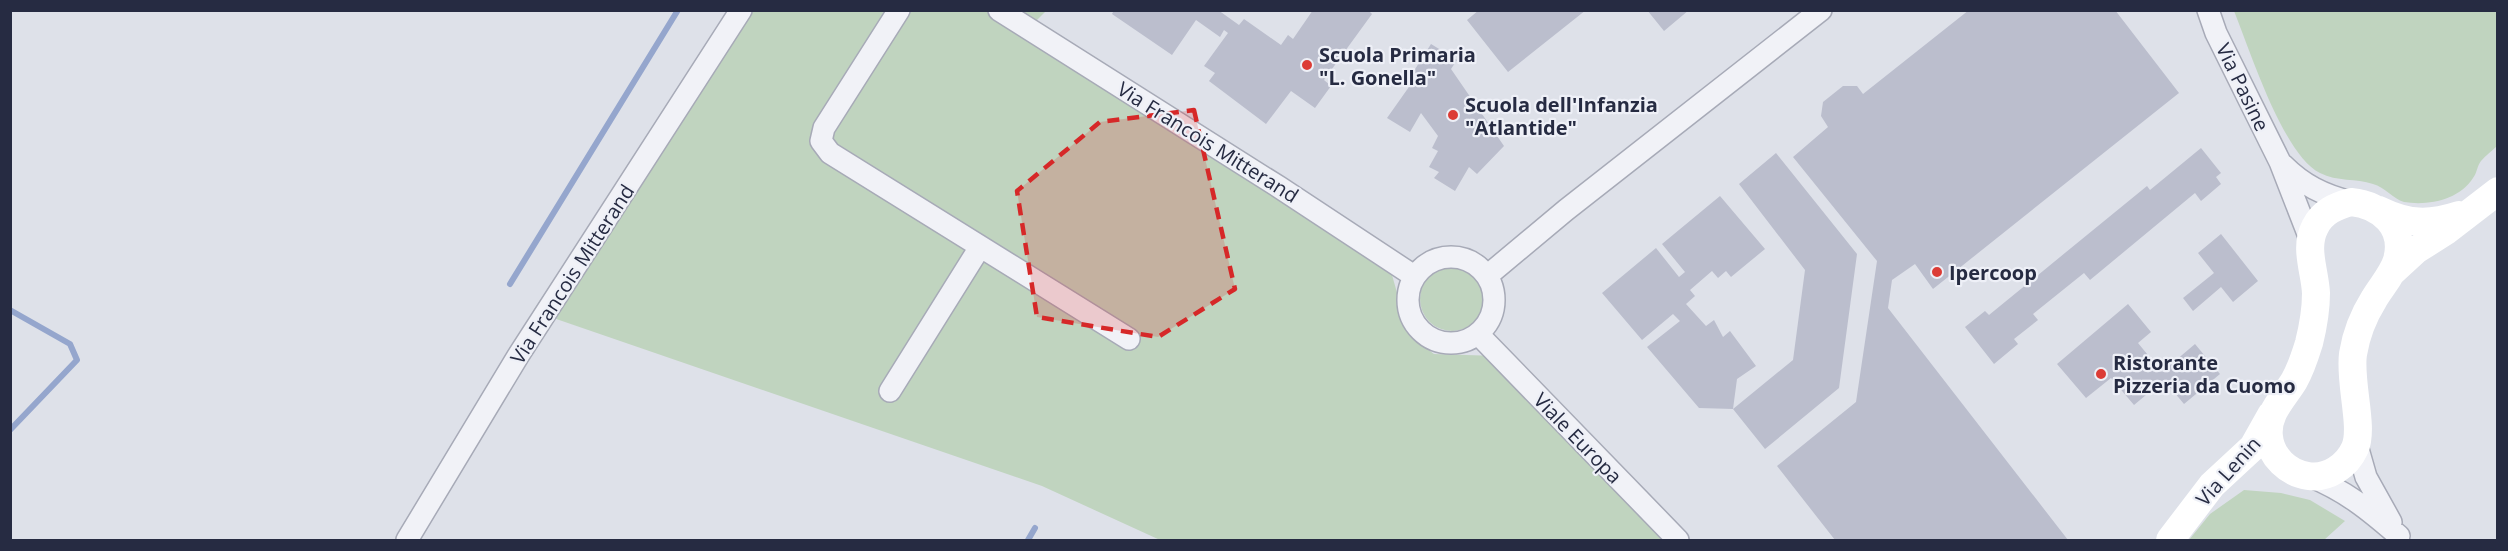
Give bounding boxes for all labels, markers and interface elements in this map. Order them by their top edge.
street label: Via Pasine [2210,39,2276,135]
place label: Scuola Primaria "L. Gonella" [1319,41,1476,91]
marker: Scuola Primaria "L. Gonella" [1300,58,1314,72]
street label: Via Francois Mitterand [1112,75,1304,209]
place label: Scuola dell'Infanzia "Atlantide" [1465,91,1658,141]
marker: Scuola dell'Infanzia "Atlantide" [1446,108,1460,122]
street label: Via Francois Mitterand [504,179,640,369]
place label: Ipercoop [1949,259,2037,286]
marker: Ipercoop [1930,265,1944,279]
place label: Ristorante Pizzeria da Cuomo [2113,349,2296,399]
marker: Ristorante Pizzeria da Cuomo [2094,367,2108,381]
street label: Viale Europa [1528,387,1628,489]
street label: Via Lenin [2190,431,2266,511]

